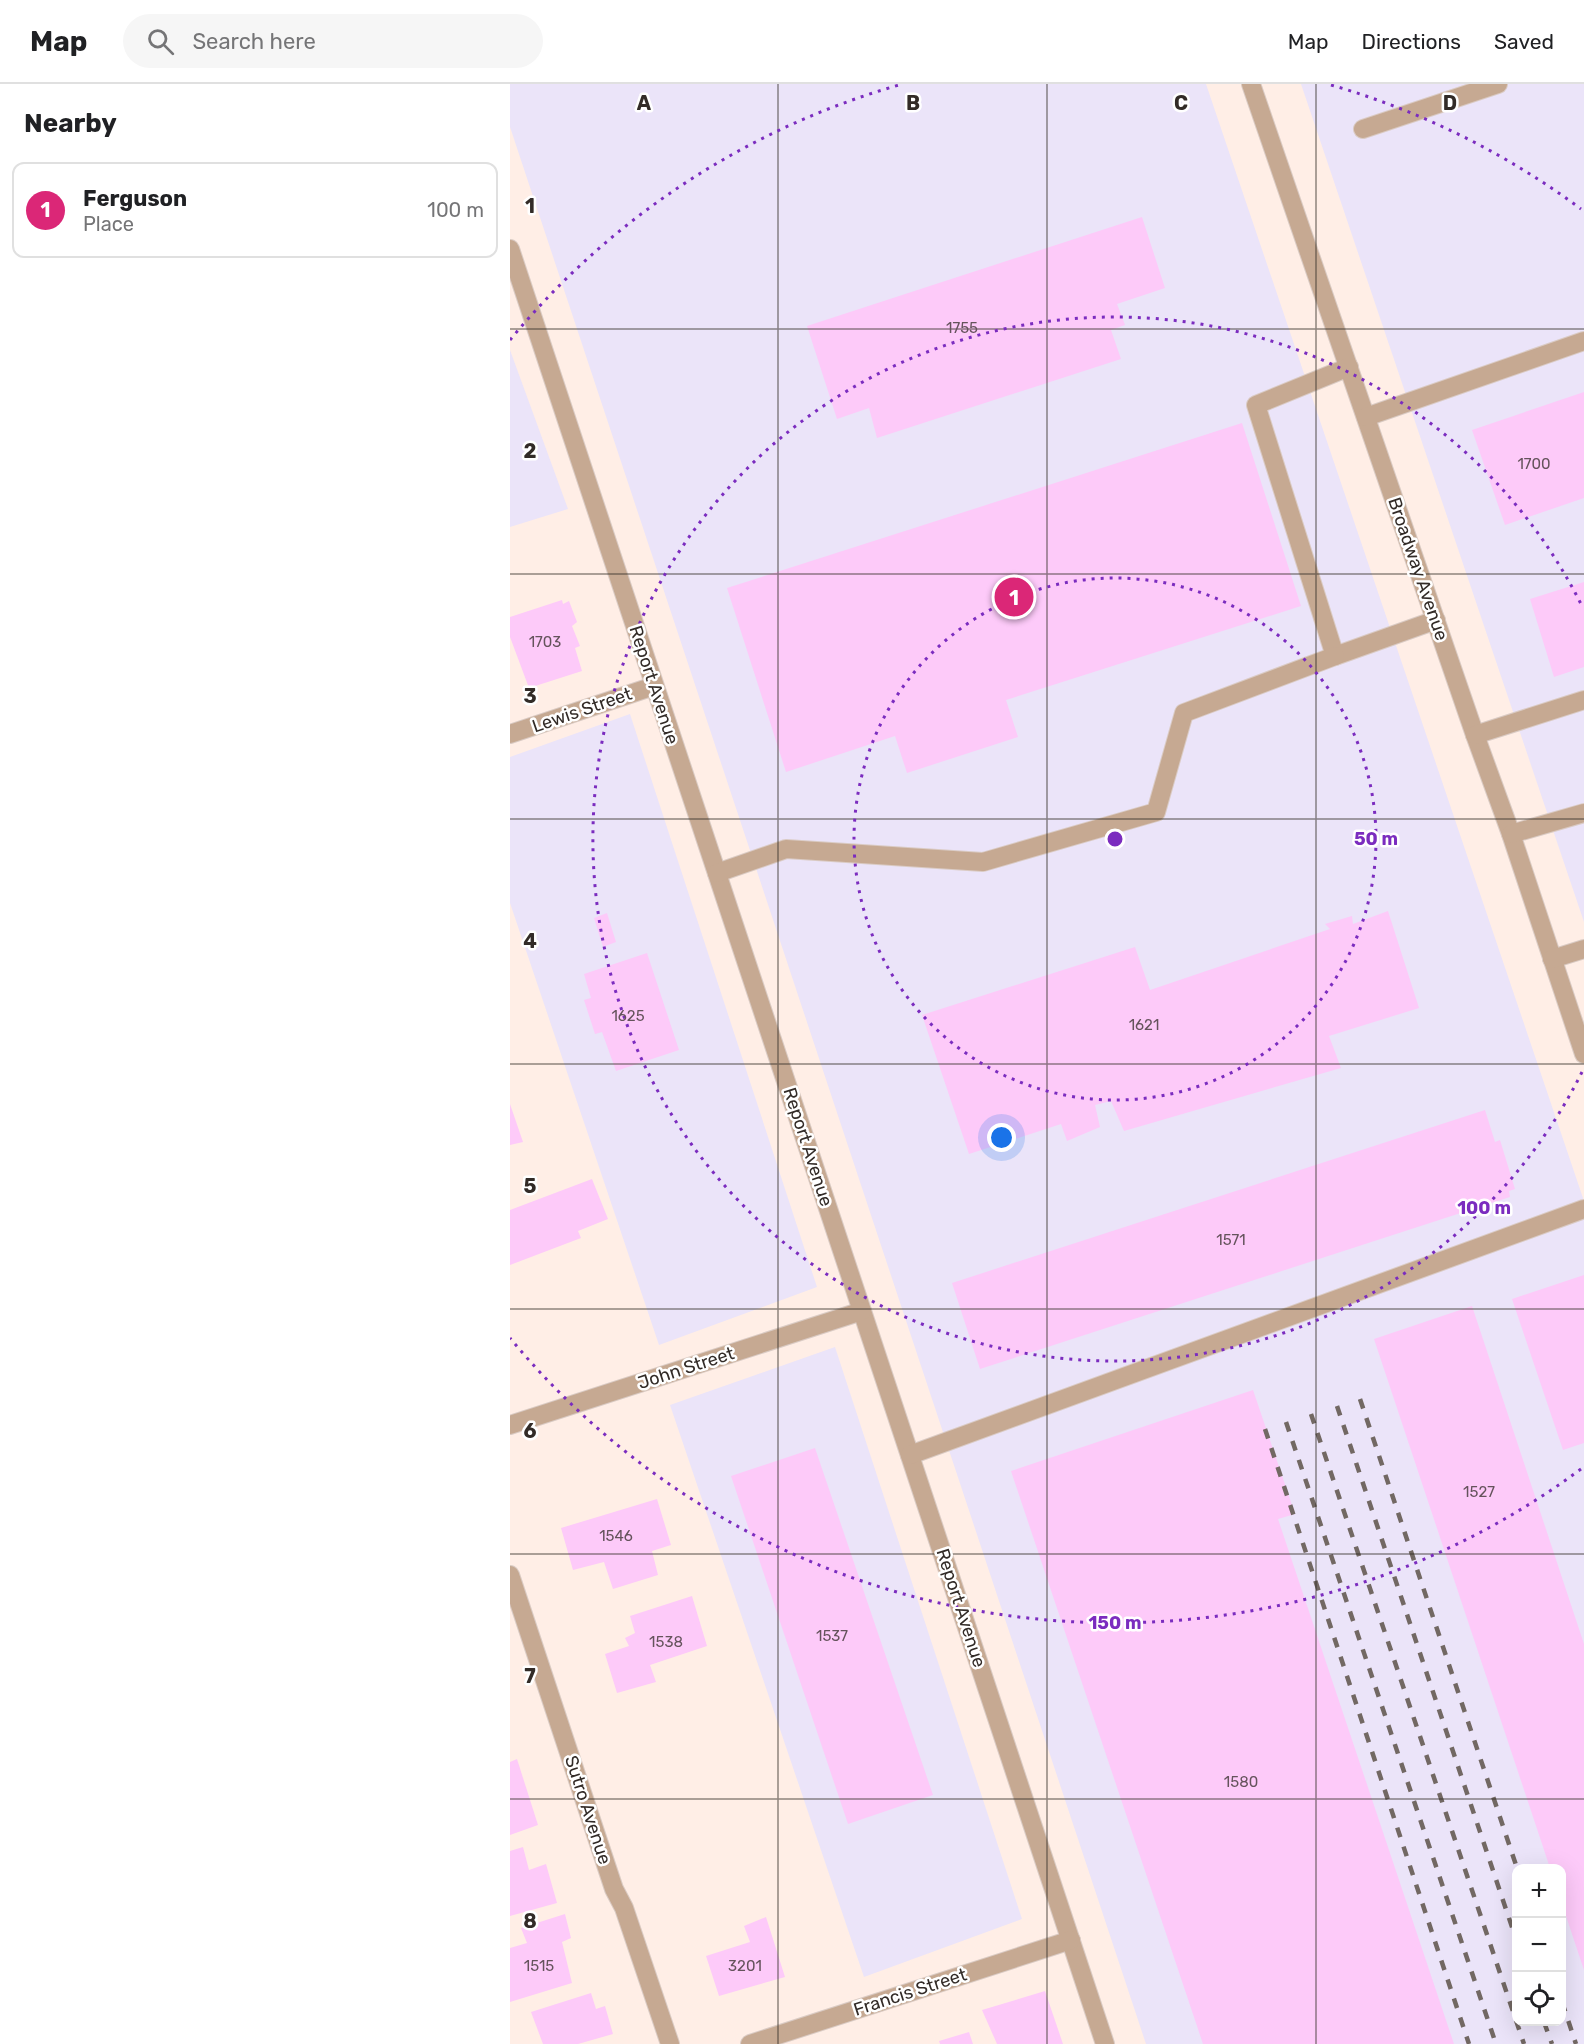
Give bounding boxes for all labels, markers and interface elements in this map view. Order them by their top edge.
search box [123,14,543,68]
text: Map [30,25,87,58]
icon: search [144,25,177,58]
text: Search here [192,28,316,55]
text: Map [1288,29,1329,54]
text: Directions [1362,29,1461,54]
text: Saved [1494,29,1554,54]
text: A [637,91,652,115]
text: B [906,91,920,115]
text: C [1174,91,1188,115]
text: D [1443,91,1457,115]
text: Nearby [24,108,117,139]
text: Ferguson [83,185,187,212]
text: 1 [525,194,535,218]
text: 1 [41,198,50,222]
text: 100 m [427,198,484,222]
text: Place [83,212,134,236]
house number: 1755 [946,319,978,337]
text: 2 [524,439,537,463]
house number: 1700 [1517,455,1551,473]
street label: Broadway Avenue [1383,495,1453,643]
pin: 1 [994,574,1034,620]
street label: Report Avenue [624,623,684,747]
house number: 1703 [529,633,561,651]
street label: Lewis Street [529,683,635,737]
text: 3 [523,684,537,708]
text: 50 m [1354,828,1398,850]
centre of rings [1105,829,1125,849]
text: 4 [523,929,537,953]
house number: 1625 [611,1007,645,1025]
house number: 1621 [1129,1016,1159,1034]
street label: Report Avenue [778,1085,838,1209]
your location [987,1123,1016,1152]
text: 5 [524,1174,537,1198]
text: 100 m [1457,1197,1511,1219]
house number: 1571 [1216,1231,1246,1249]
street label: John Street [635,1342,737,1394]
text: 6 [523,1419,537,1443]
house number: 1527 [1463,1483,1495,1501]
house number: 1546 [599,1527,633,1545]
street label: Report Avenue [931,1546,991,1670]
text: 150 m [1088,1612,1142,1634]
house number: 1537 [816,1627,848,1645]
house number: 1538 [649,1633,683,1651]
text: 7 [524,1664,536,1688]
street label: Sutro Avenue [560,1753,616,1867]
house number: 1580 [1224,1773,1258,1791]
map controls [1512,1864,1566,2026]
button: + [1512,1864,1566,1918]
text: 8 [523,1909,537,1933]
button: − [1512,1918,1566,1972]
house number: 1515 [524,1957,554,1975]
house number: 3201 [728,1957,762,1975]
street label: Francis Street [851,1963,969,2021]
button: locate [1512,1972,1566,2026]

